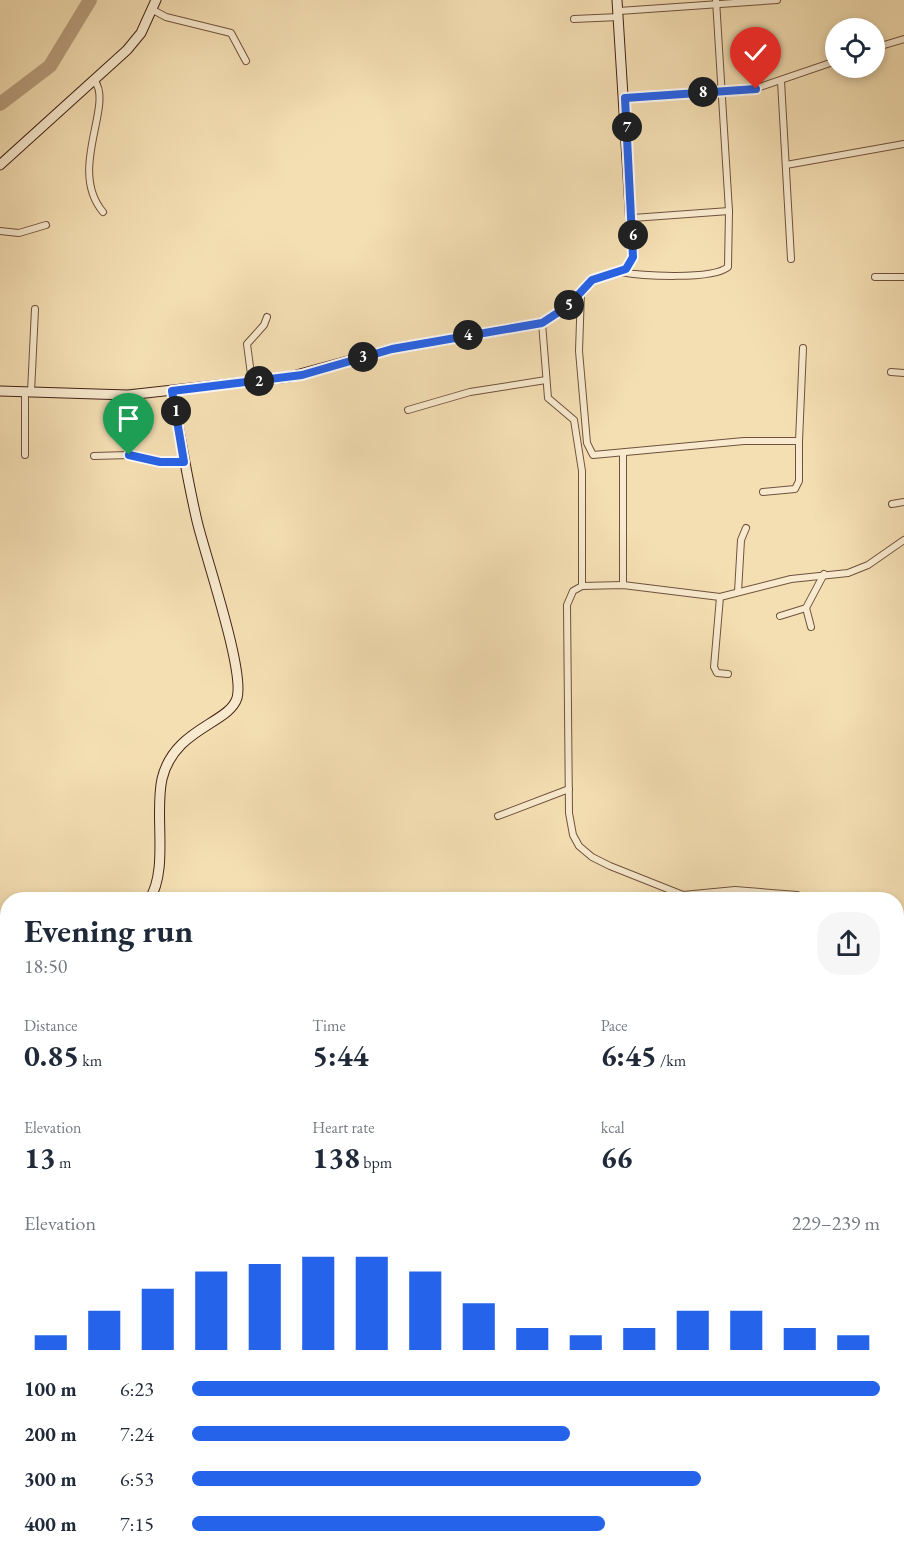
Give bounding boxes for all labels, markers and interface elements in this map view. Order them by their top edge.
map controls [825,18,885,78]
button: locate [825,18,885,78]
pin [730,27,781,89]
icon: check [739,36,772,69]
pin: 8 [688,77,718,107]
text: 8 [699,81,707,102]
pin: 7 [612,112,642,142]
text: 7 [623,116,631,137]
pin: 6 [618,220,648,250]
text: 6 [629,224,637,245]
pin: 5 [554,290,584,320]
text: 5 [565,294,573,315]
pin: 4 [453,320,483,350]
text: 4 [464,324,472,345]
pin: 3 [348,342,378,372]
text: 3 [359,346,367,367]
pin: 2 [244,366,274,396]
text: 2 [255,370,263,391]
pin [103,393,154,455]
pin: 1 [161,396,191,426]
text: 1 [172,400,180,421]
icon: arrive [112,402,145,435]
text: Evening run [24,909,193,952]
button: share [817,912,880,975]
text: 18:50 [24,953,67,979]
text: Distance [24,1015,77,1036]
text: Time [312,1015,346,1036]
text: Pace [601,1015,628,1036]
text: 0.85 [24,1036,79,1075]
text: 5:44 [312,1036,368,1075]
text: 6:45 [601,1036,657,1075]
text: km [79,1050,102,1071]
text: /km [657,1050,686,1071]
text: Elevation [24,1117,82,1138]
text: Heart rate [312,1117,374,1138]
text: kcal [601,1117,625,1138]
text: 13 [24,1138,56,1177]
text: 138 [312,1138,360,1177]
text: 66 [601,1138,632,1177]
text: m [56,1152,71,1173]
text: bpm [360,1152,392,1173]
text: Elevation [24,1210,96,1236]
text: 229–239 m [792,1210,880,1236]
text: 100 m [24,1376,77,1402]
text: 6:23 [120,1376,154,1402]
text: 200 m [24,1421,77,1447]
text: 7:24 [120,1421,154,1447]
text: 300 m [24,1466,77,1492]
text: 6:53 [120,1466,154,1492]
text: 400 m [24,1511,77,1537]
text: 7:15 [120,1511,154,1537]

